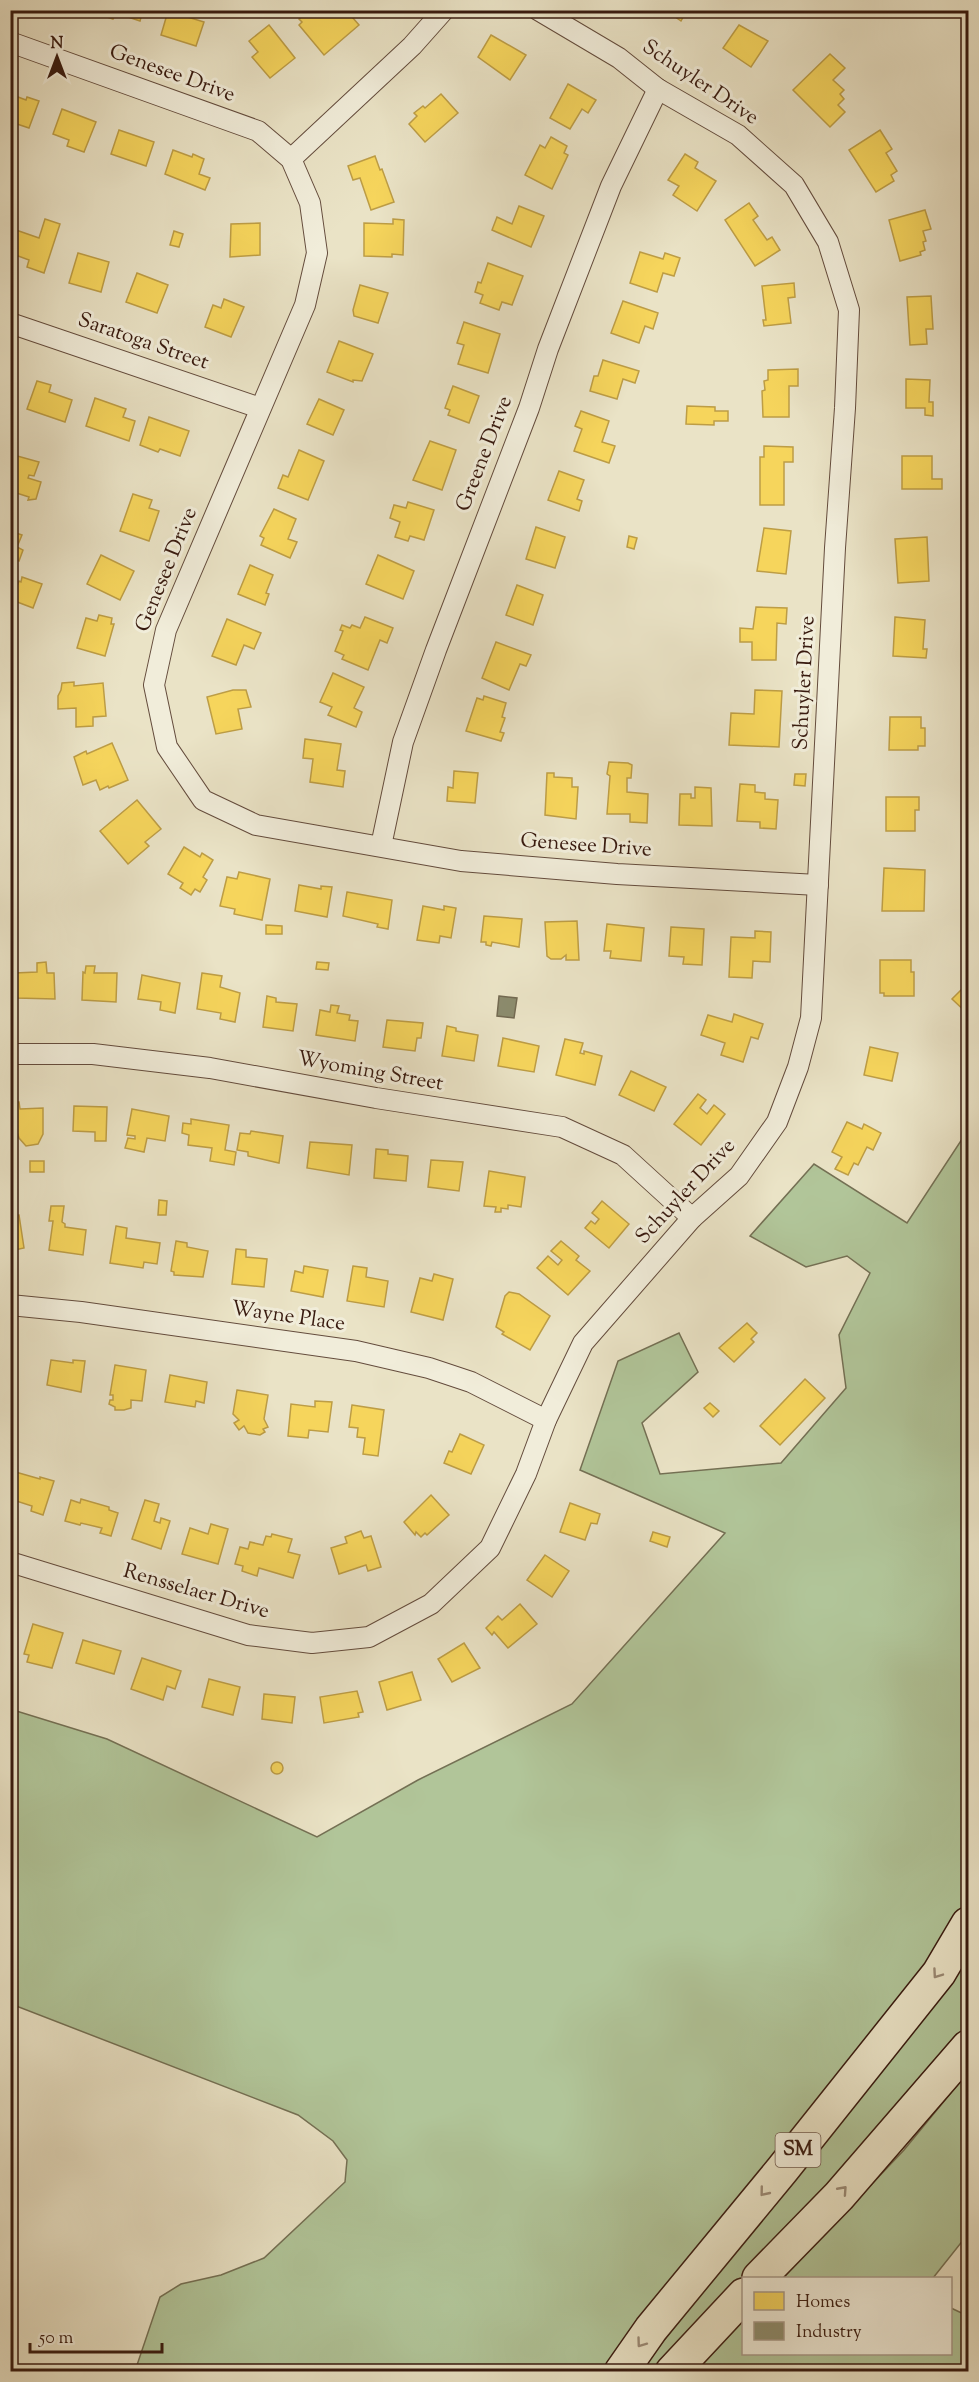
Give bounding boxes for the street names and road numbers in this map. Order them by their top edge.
street label: Schuyler Drive [636,33,764,133]
street label: Genesee Drive [105,37,239,111]
street label: Saratoga Street [74,306,212,378]
street label: Greene Drive [449,392,521,516]
street label: Genesee Drive [128,503,206,637]
street label: Schuyler Drive [786,615,824,751]
street label: Genesee Drive [519,826,653,866]
street label: Wyoming Street [294,1044,446,1100]
street label: Schuyler Drive [629,1132,743,1252]
street label: Wayne Place [229,1294,347,1340]
street label: Rensselaer Drive [119,1557,273,1627]
road number: SM [776,2133,820,2167]

